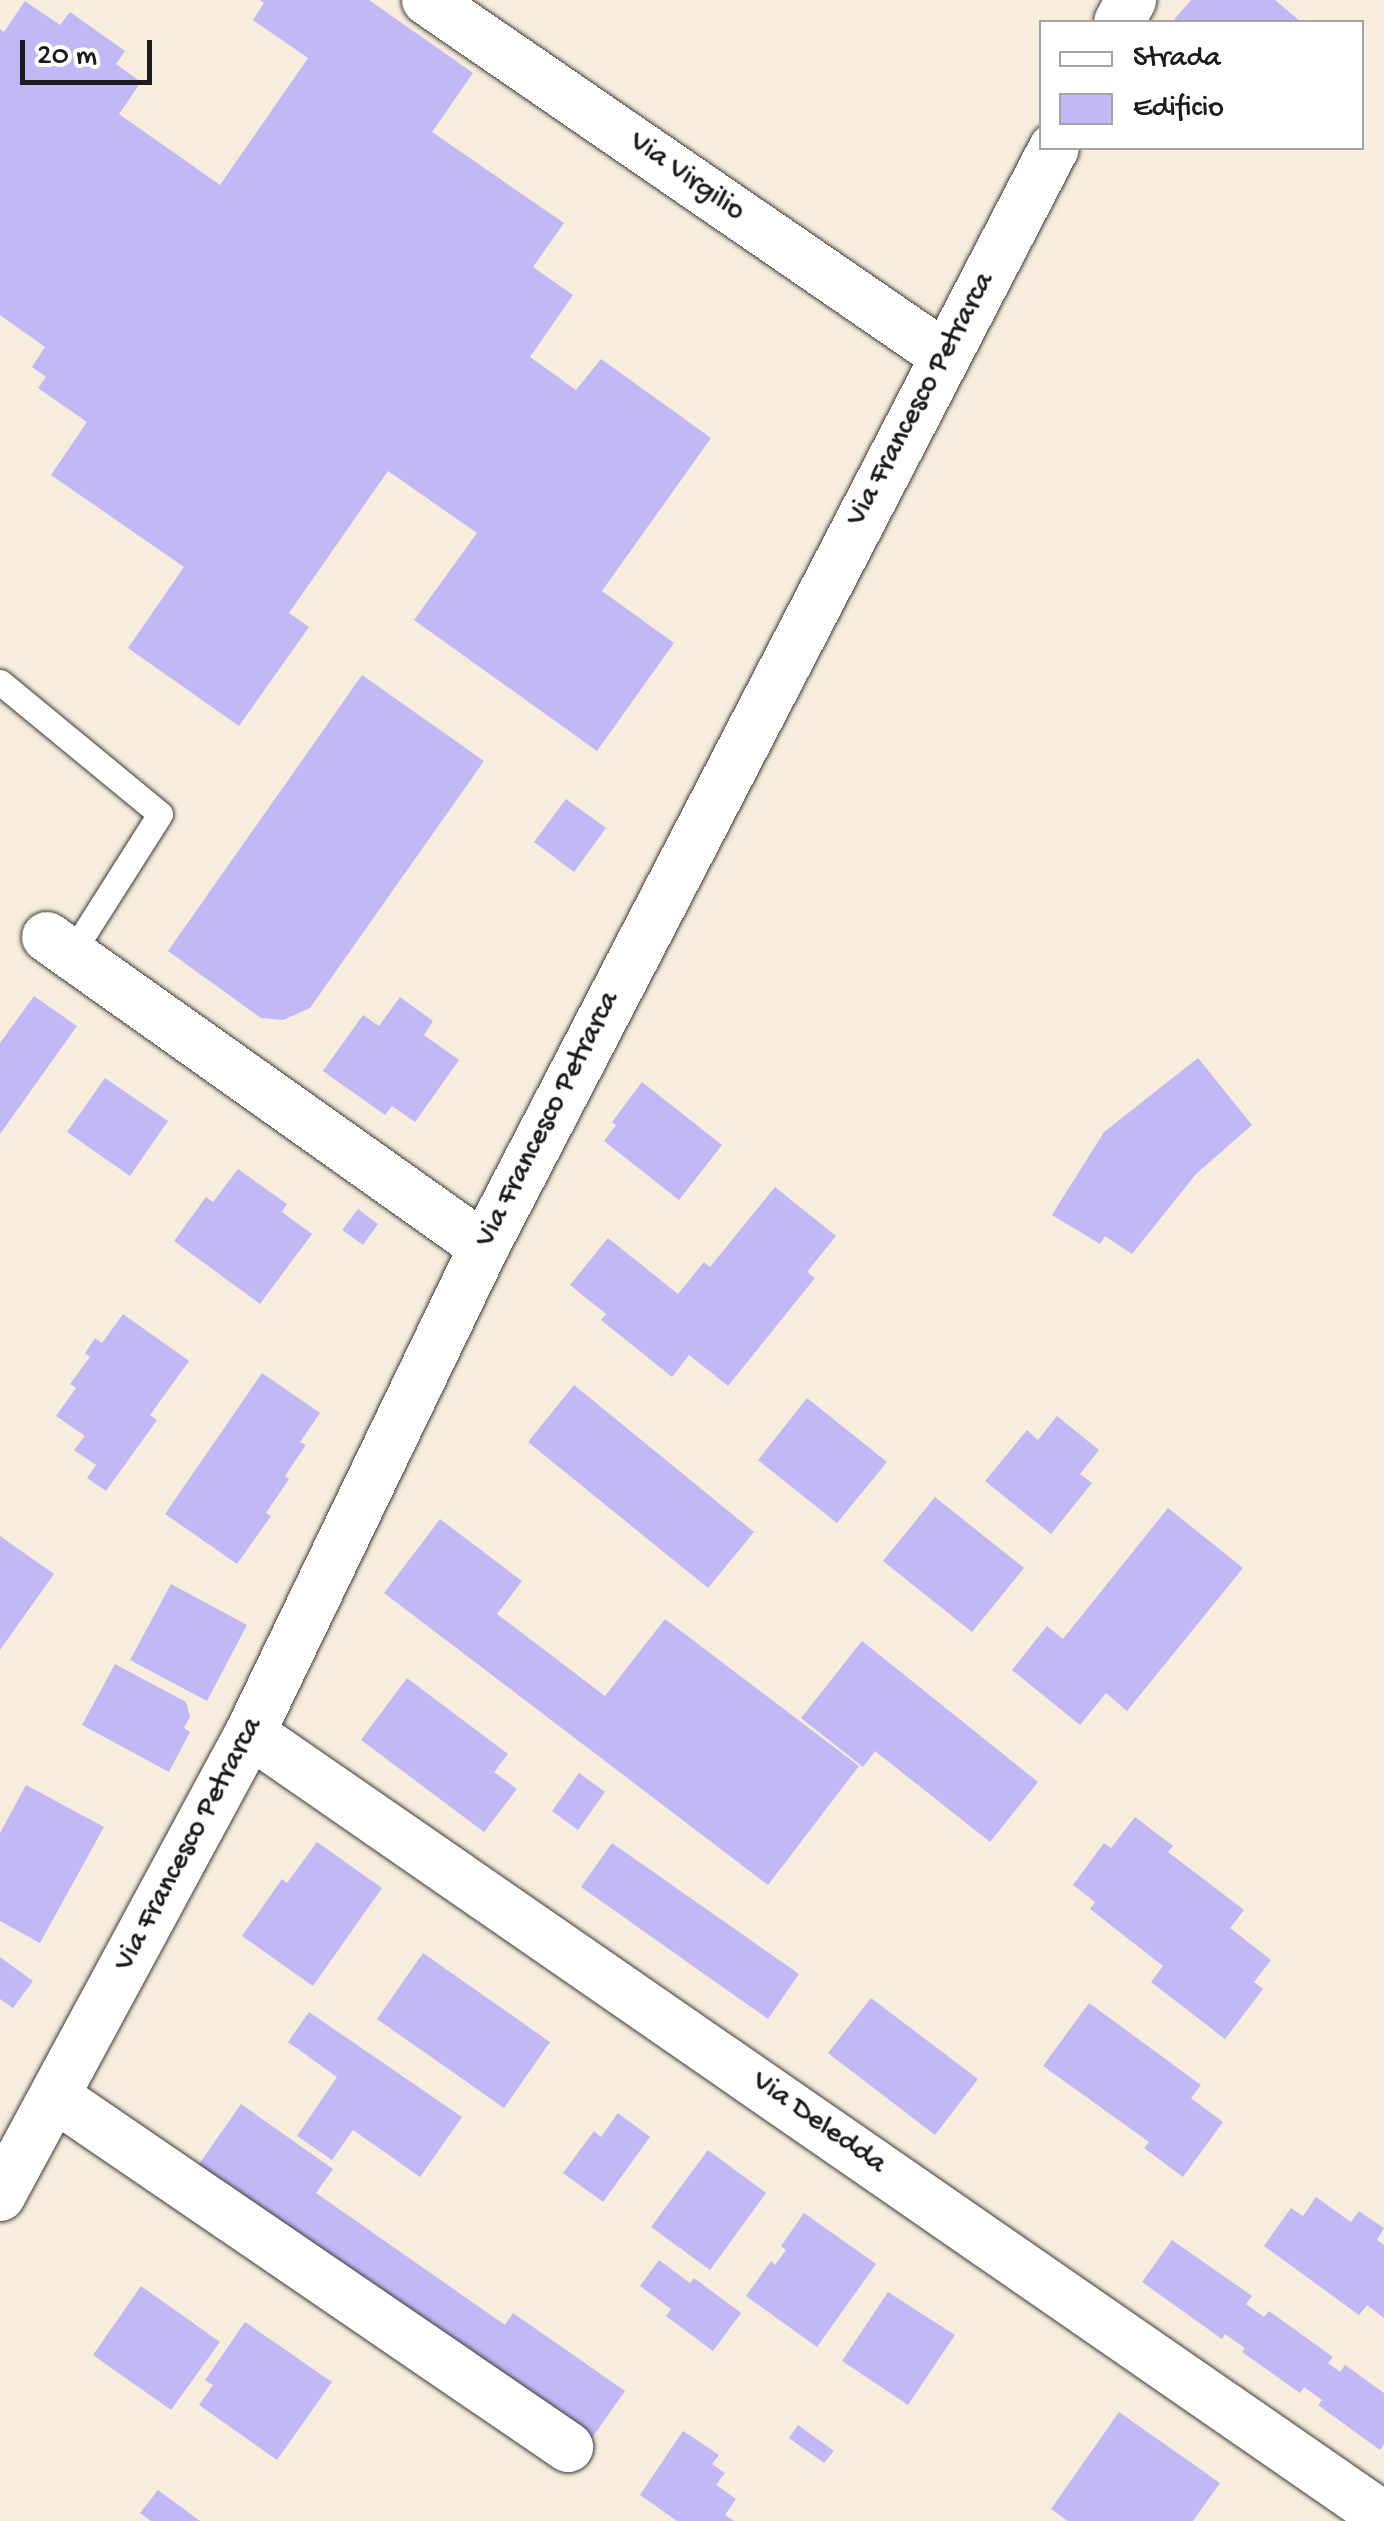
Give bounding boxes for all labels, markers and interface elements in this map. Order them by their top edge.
scale bar [25,20,158,82]
legend [1039,20,1364,150]
text: 20 m [37,40,97,75]
text: Strada [1133,42,1221,77]
text: Edificio [1133,92,1224,127]
street label: Via Virgilio [621,125,751,231]
street label: Via Francesco Petrarca [840,267,1004,533]
street label: Via Francesco Petrarca [469,986,629,1254]
street label: Via Francesco Petrarca [108,1712,272,1978]
street label: Via Deledda [744,2065,892,2183]

